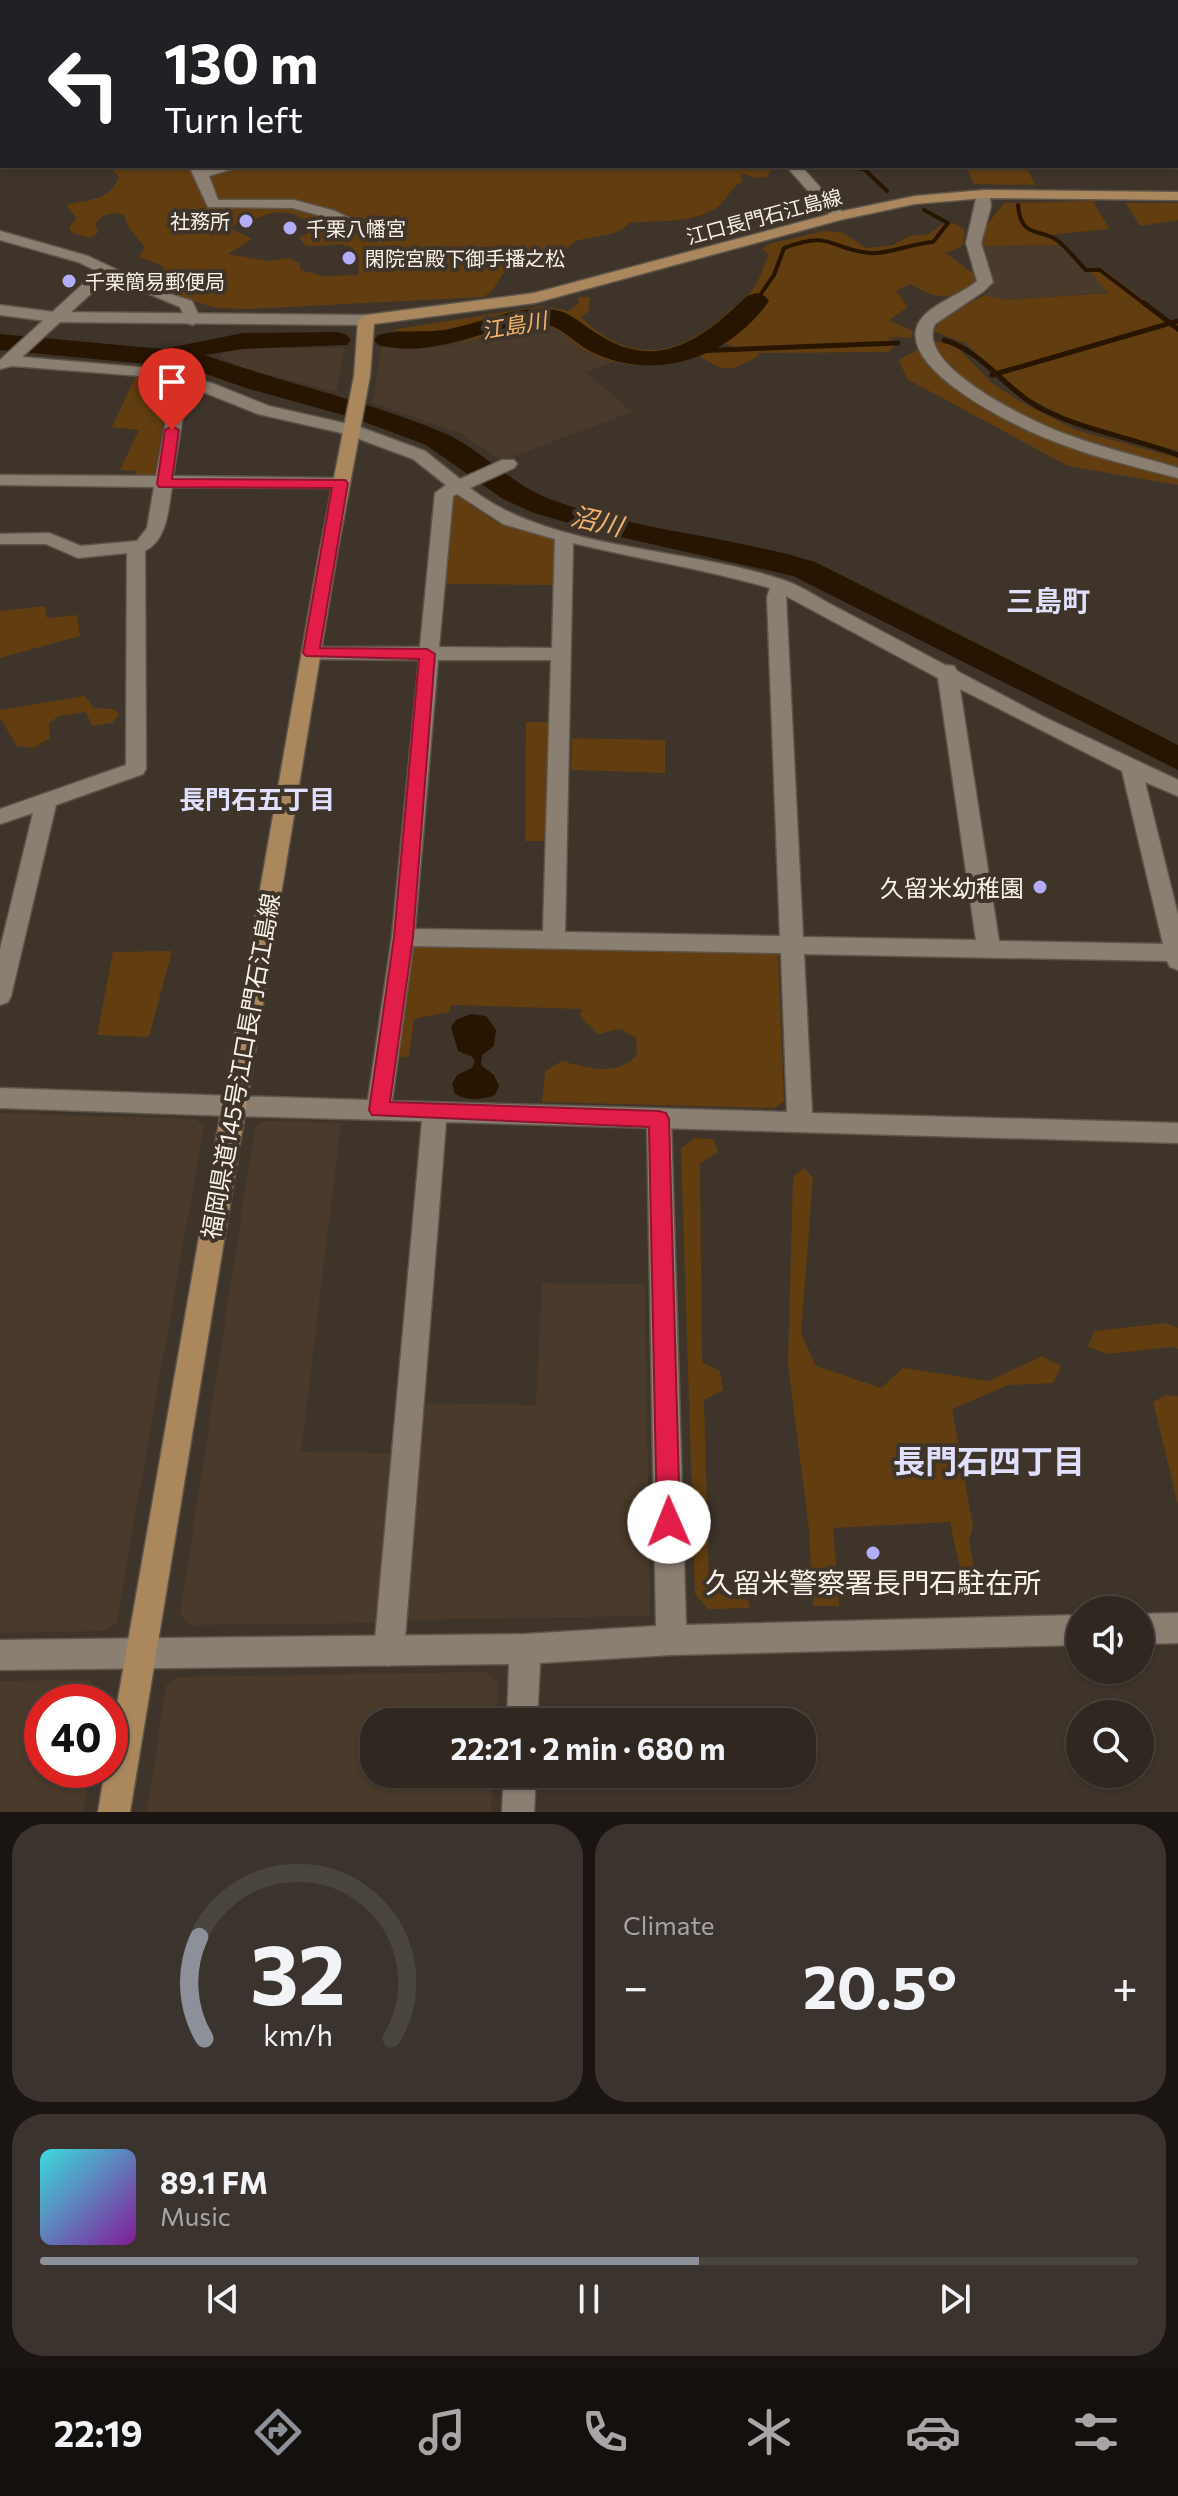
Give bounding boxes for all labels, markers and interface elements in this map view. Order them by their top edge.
text: 130 m [164,27,319,96]
icon: left [32,32,136,136]
text: Turn left [164,96,303,140]
street label: 江口長門石江島線 [684,184,844,248]
place label: 社務所 [170,209,230,233]
marker: 社務所 [237,212,255,230]
place label: 千栗八幡宮 [306,216,406,240]
marker: 千栗八幡宮 [281,219,299,237]
place label: 閑院宮殿下御手播之松 [365,246,565,270]
marker: 閑院宮殿下御手播之松 [340,249,358,267]
place label: 千栗簡易郵便局 [85,269,225,293]
marker: 千栗簡易郵便局 [60,272,78,290]
water label: 江島川 [479,306,551,344]
pin [138,348,206,430]
icon: arrive [150,360,194,404]
water label: 沼川 [568,499,629,542]
district label: 三島町 [1006,583,1090,617]
district label: 長門石五丁目 [179,783,335,814]
place label: 久留米幼稚園 [880,873,1024,902]
marker: 久留米幼稚園 [1031,878,1049,896]
street label: 福岡県道145号江口長門石江島線 [195,891,285,1241]
district label: 長門石四丁目 [893,1440,1085,1480]
position arrow [627,1480,711,1564]
marker: 久留米警察署長門石駐在所 [864,1544,882,1562]
place label: 久留米警察署長門石駐在所 [705,1565,1041,1599]
map controls [1066,1596,1154,1788]
button: sound [1066,1596,1154,1684]
speed limit sign: 40 [24,1684,128,1788]
button: search [1066,1700,1154,1788]
text: 22:21 · 2 min · 680 m [450,1729,726,1766]
text: Climate [623,1909,715,1940]
text: 32 [250,1920,345,2022]
text: 20.5° [803,1948,957,2021]
text: − [623,1958,648,2012]
text: + [1112,1958,1138,2012]
text: km/h [263,2017,332,2052]
text: 89.1 FM [160,2163,268,2200]
text: Music [160,2200,231,2231]
icon: previous [201,2277,245,2321]
icon: pause [567,2277,611,2321]
icon: next [933,2277,977,2321]
icon: directions [250,2404,306,2460]
icon: music [414,2404,470,2460]
icon: phone [577,2404,633,2460]
icon: climate [741,2404,797,2460]
icon: car [905,2404,961,2460]
icon: filters [1068,2404,1124,2460]
text: 22:19 [54,2410,143,2454]

